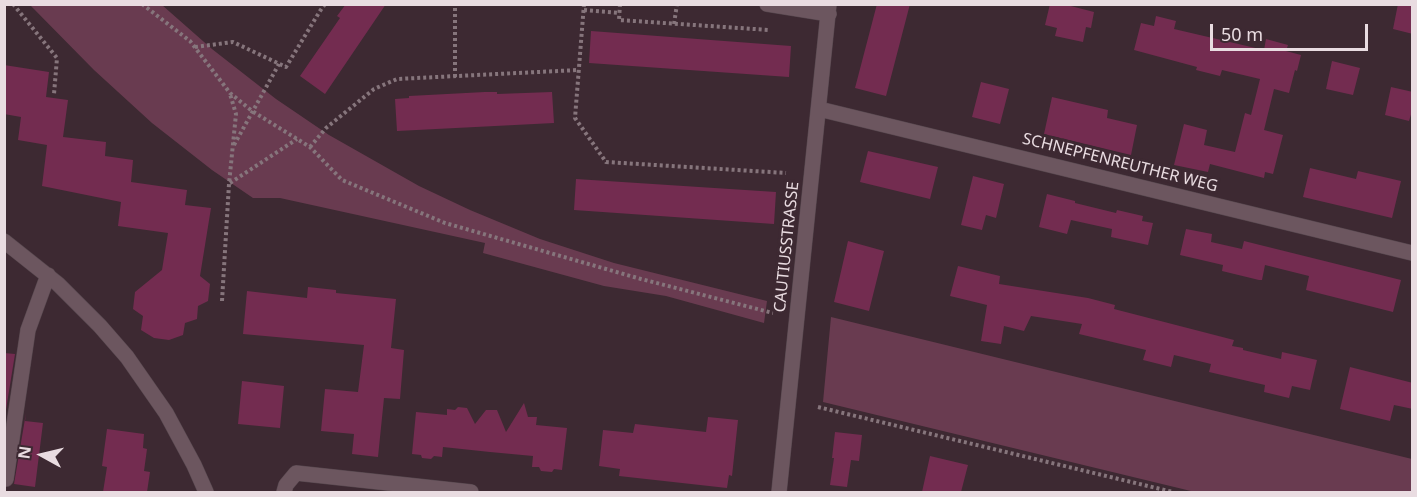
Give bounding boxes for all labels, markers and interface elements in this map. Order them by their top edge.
scale bar [1213,12,1370,50]
text: 50 m [1221,22,1263,46]
street label: SCHNEPFENREUTHER WEG [1020,129,1220,197]
street label: CAUTIUSSTRASSE [771,181,803,313]
north arrow [12,425,72,485]
text: N [12,445,36,460]

